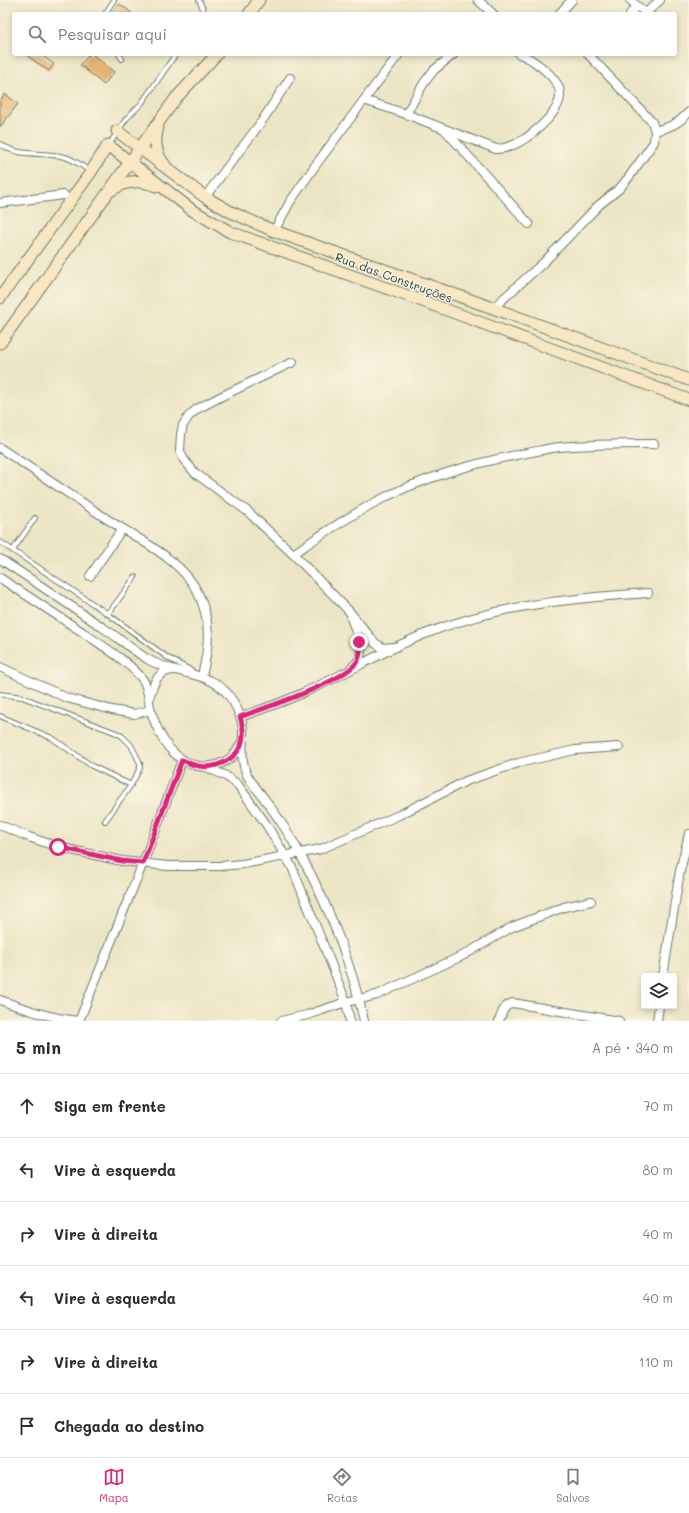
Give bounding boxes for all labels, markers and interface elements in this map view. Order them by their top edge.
search box [12,12,677,56]
icon: search [26,23,48,45]
text: Pesquisar aqui [58,24,167,44]
street label: Rua das Construções [333,248,455,306]
route end [350,633,368,651]
route start [49,838,67,856]
map controls [641,973,677,1009]
button: layers [641,973,677,1009]
text: 5 min [16,1036,61,1058]
text: A pé · 340 m [592,1039,673,1056]
icon: ahead [16,1095,38,1117]
text: Siga em frente [54,1096,166,1116]
text: 70 m [643,1097,673,1114]
icon: left [16,1159,38,1181]
text: Vire à esquerda [54,1160,176,1180]
text: 80 m [643,1161,673,1178]
icon: right [16,1223,38,1245]
text: Vire à direita [54,1224,158,1244]
text: 40 m [643,1225,673,1242]
icon: left [16,1287,38,1309]
text: Vire à esquerda [54,1288,176,1308]
text: 40 m [643,1289,673,1306]
icon: right [16,1351,38,1373]
text: Vire à direita [54,1352,158,1372]
text: 110 m [639,1353,673,1370]
icon: arrive [16,1415,38,1437]
text: Chegada ao destino [54,1416,204,1436]
tab: Mapa [99,1466,129,1505]
tab: Rotas [327,1466,358,1505]
tab: Salvos [556,1466,590,1505]

